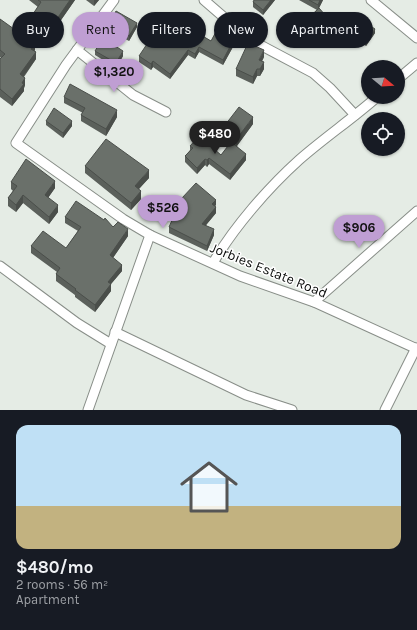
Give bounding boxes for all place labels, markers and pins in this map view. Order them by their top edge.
pin: $1,320 [81,59,147,93]
pin: $480 [191,121,239,155]
pin: $526 [139,195,187,229]
pin: $906 [335,215,383,249]

